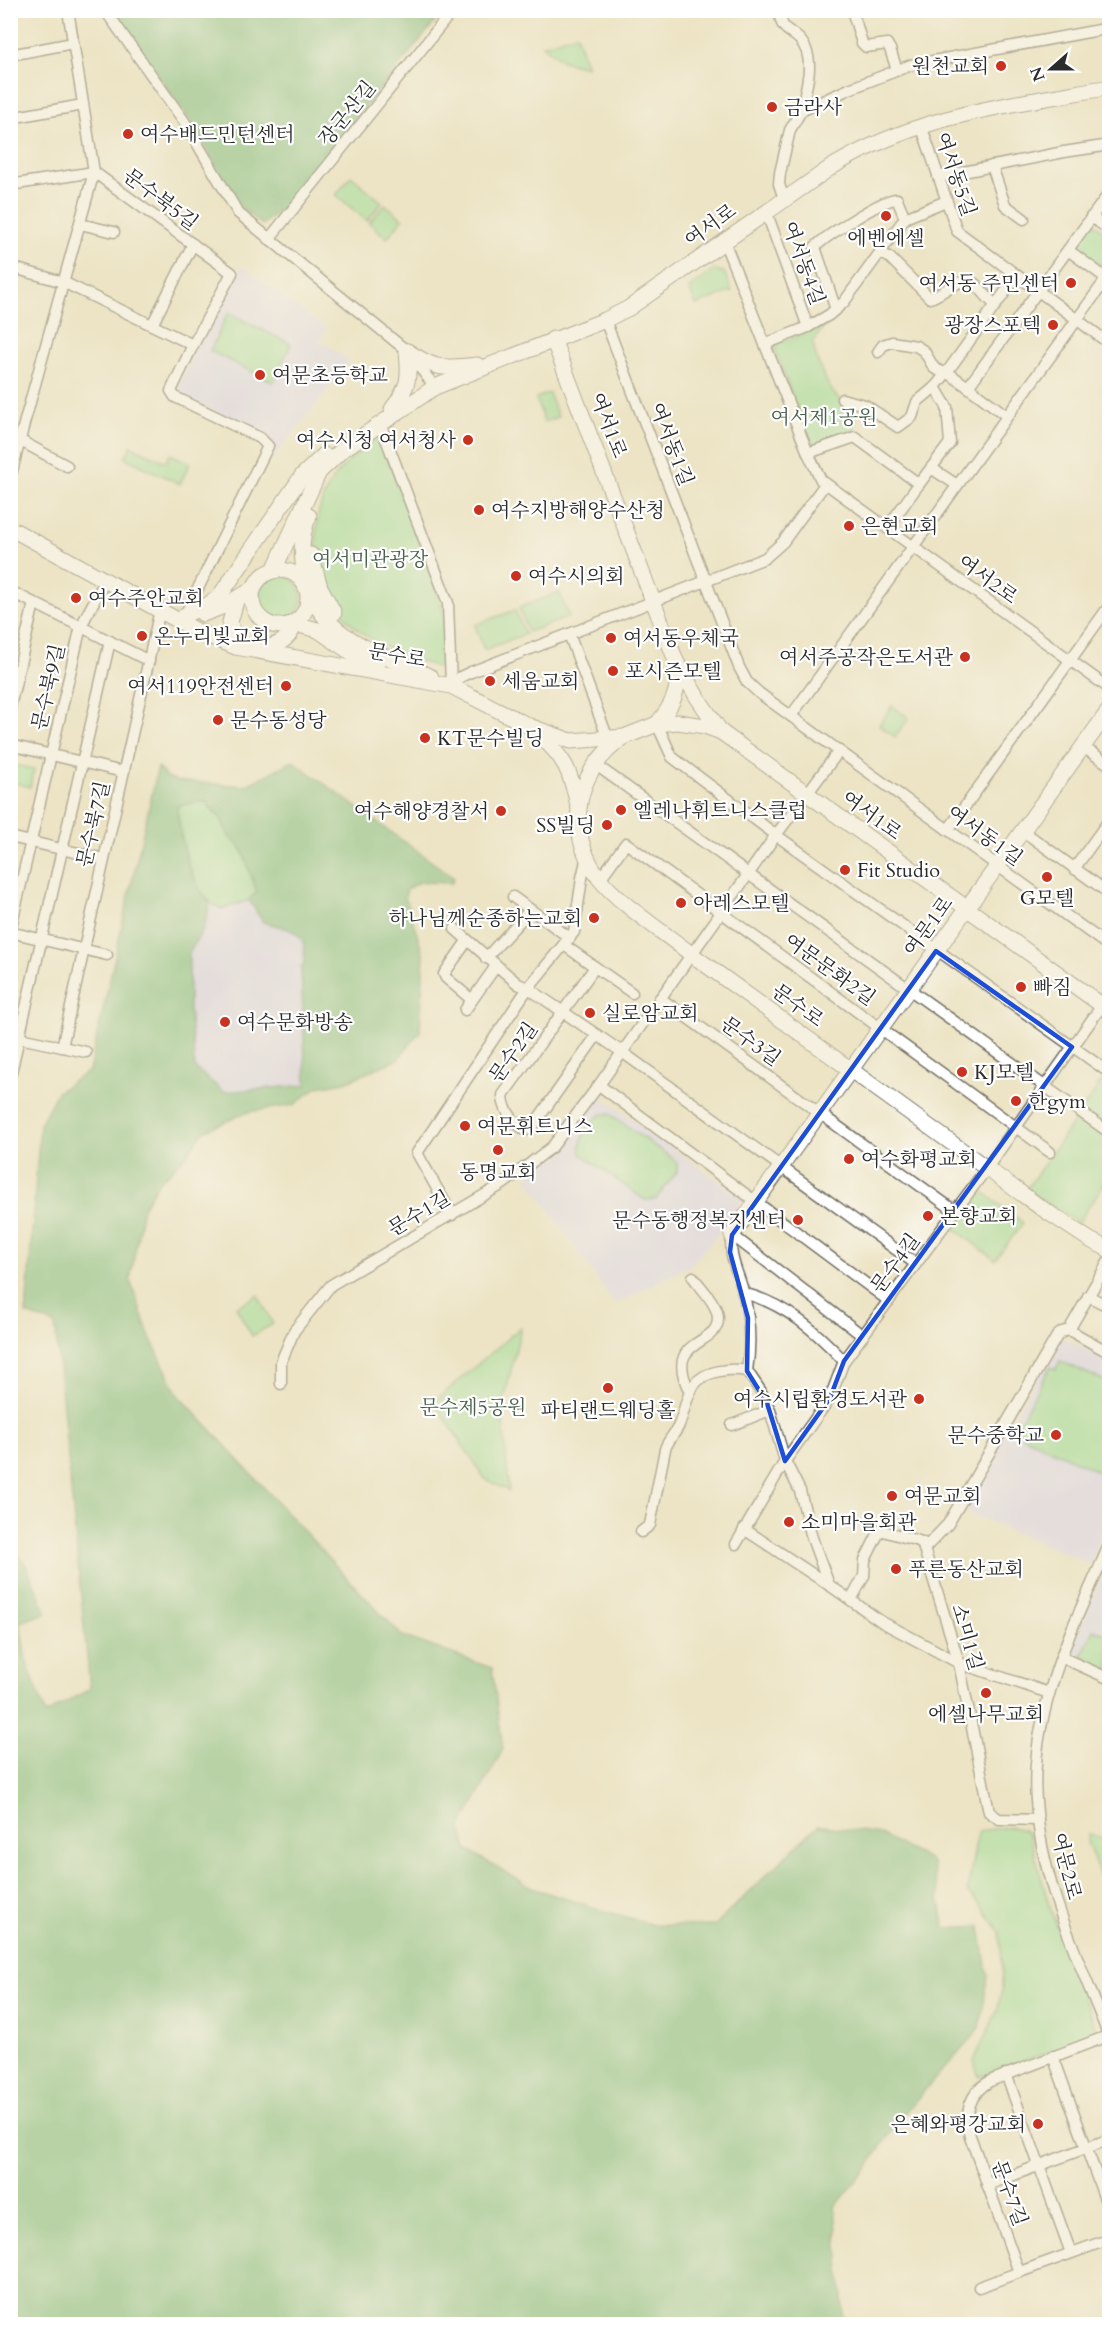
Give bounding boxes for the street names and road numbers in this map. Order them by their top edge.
street label: 장군산길 [313,75,382,152]
street label: 여서동5길 [929,128,983,220]
street label: 문수북5길 [118,162,204,237]
street label: 여서로 [679,197,742,253]
street label: 여서동4길 [776,217,831,309]
street label: 여서1로 [584,388,633,462]
street label: 여서동1길 [643,398,700,490]
street label: 여서2로 [952,548,1023,610]
street label: 문수로 [366,637,428,674]
street label: 문수북9길 [25,641,71,733]
street label: 문수북7길 [70,778,116,870]
street label: 여서1로 [836,784,907,846]
street label: 여서동1길 [941,799,1028,872]
street label: 여문1로 [897,891,959,962]
street label: 여문문화2길 [779,927,881,1012]
street label: 문수로 [766,977,829,1033]
street label: 문수3길 [715,1010,786,1072]
street label: 문수2길 [483,1017,544,1088]
street label: 문수1길 [383,1184,455,1243]
street label: 문수4길 [864,1228,926,1299]
street label: 소미1길 [945,1601,990,1674]
street label: 여문2로 [1045,1830,1088,1902]
street label: 문수7길 [985,2157,1034,2230]

